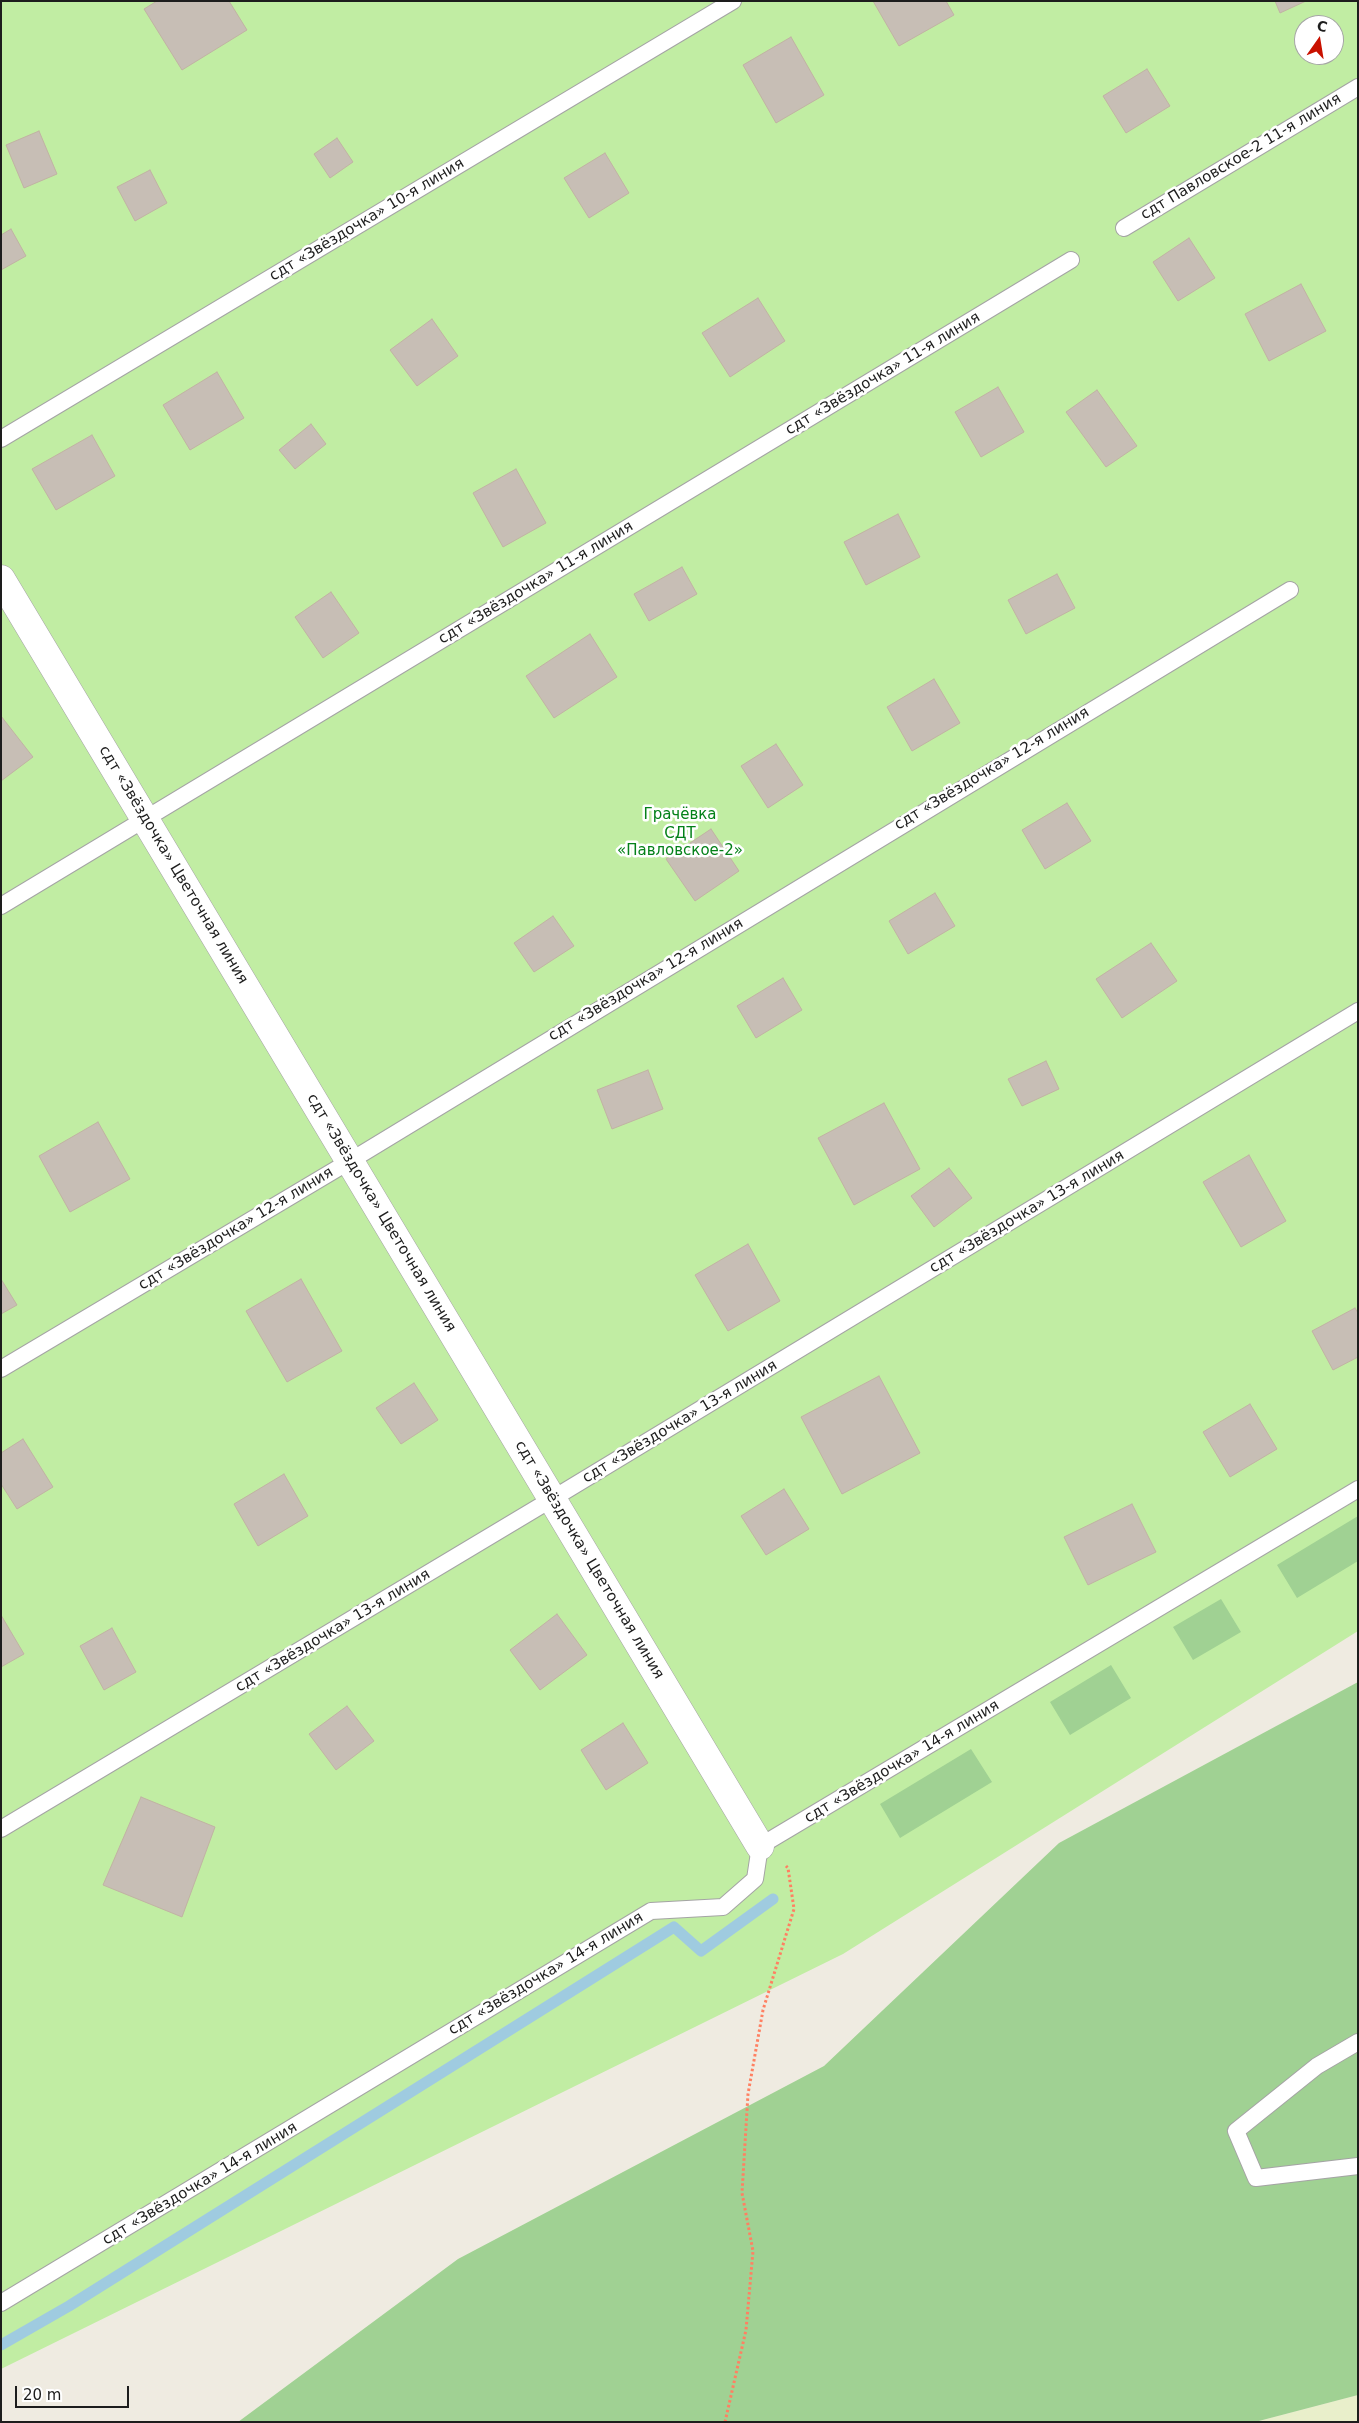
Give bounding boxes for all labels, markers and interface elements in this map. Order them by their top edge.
north arrow [1294,15,1344,65]
text: С [1315,17,1329,35]
street label: сдт Павловское-2 11-я линия [1137,90,1345,224]
street label: сдт «Звёздочка» 10-я линия [266,155,468,285]
street label: сдт «Звёздочка» 11-я линия [782,309,984,439]
street label: сдт «Звёздочка» 11-я линия [435,518,637,648]
street label: сдт «Звёздочка» 12-я линия [891,704,1093,834]
street label: сдт «Звёздочка» Цветочная линия [95,743,251,987]
park label: Грачёвка [643,806,717,824]
park label: СДТ «Павловское-2» [617,825,743,860]
street label: сдт «Звёздочка» 12-я линия [545,915,747,1045]
street label: сдт «Звёздочка» Цветочная линия [303,1091,459,1335]
street label: сдт «Звёздочка» 13-я линия [926,1147,1128,1277]
street label: сдт «Звёздочка» 12-я линия [135,1164,337,1294]
street label: сдт «Звёздочка» 13-я линия [579,1357,781,1487]
street label: сдт «Звёздочка» Цветочная линия [511,1438,667,1682]
street label: сдт «Звёздочка» 13-я линия [232,1566,434,1696]
street label: сдт «Звёздочка» 14-я линия [801,1697,1003,1827]
street label: сдт «Звёздочка» 14-я линия [445,1909,647,2039]
street label: сдт «Звёздочка» 14-я линия [99,2119,301,2249]
scale bar [18,2376,131,2408]
text: 20 m [23,2386,61,2404]

